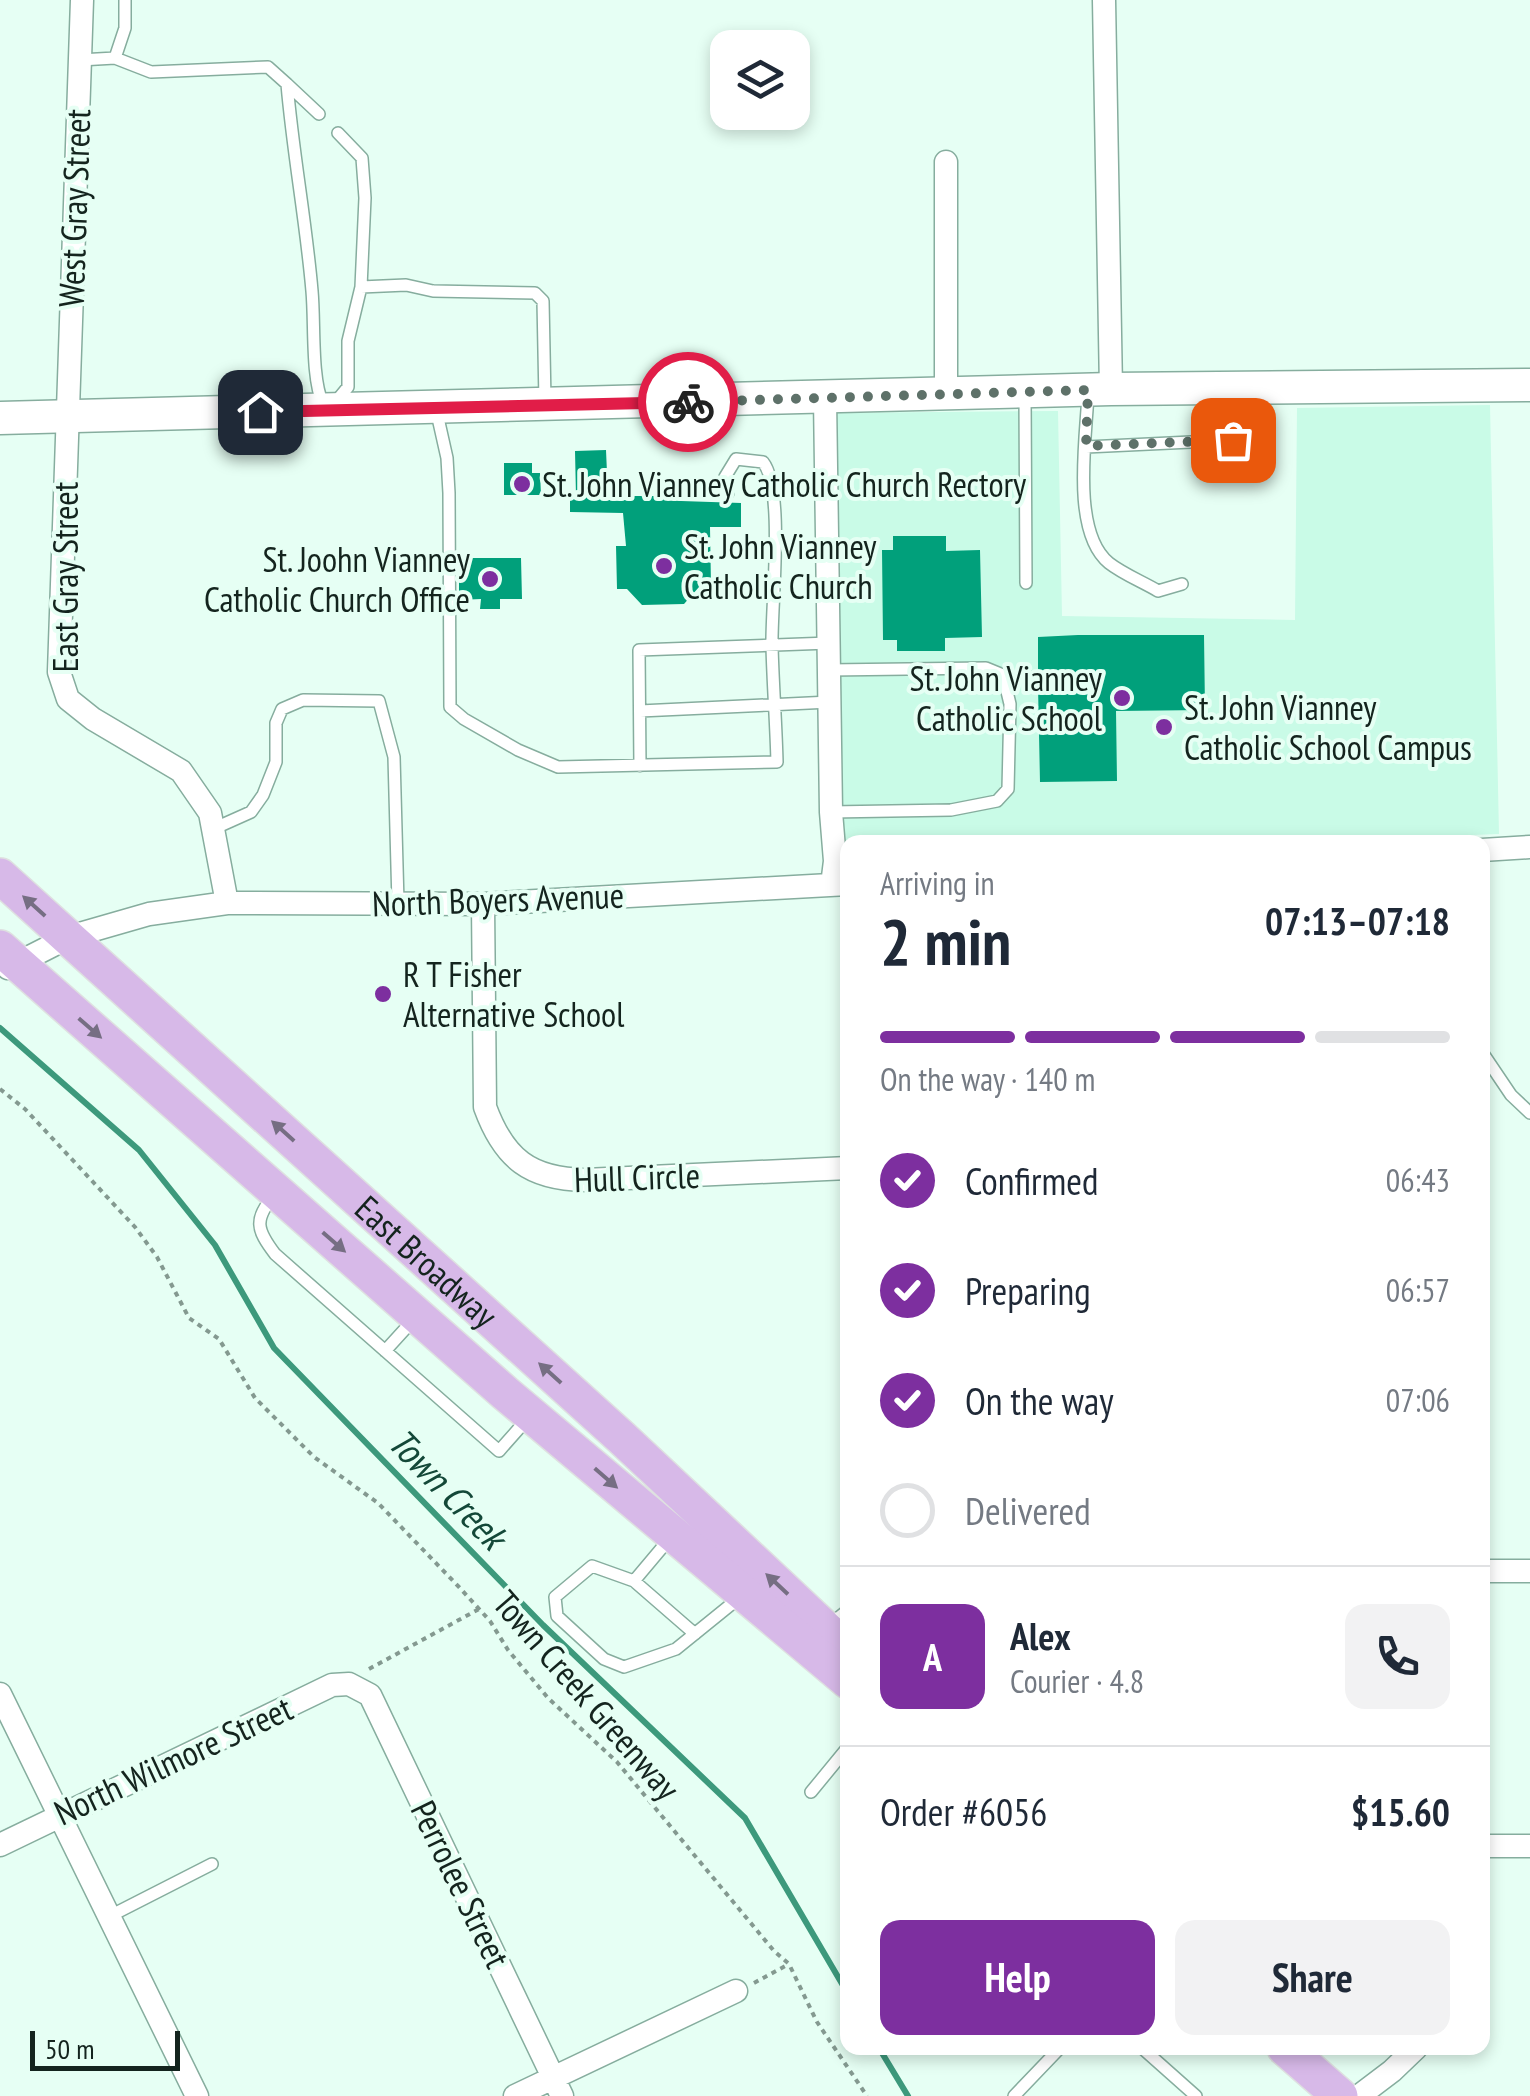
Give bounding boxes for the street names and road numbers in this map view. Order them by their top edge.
street label: West Gray Street [48,108,100,308]
street label: East Gray Street [42,481,88,672]
street label: North Boyers Avenue [371,872,625,926]
street label: Hull Circle [573,1152,701,1202]
street label: East Broadway [346,1185,508,1338]
street label: Town Creek Greenway [483,1581,691,1810]
street label: North Wilmore Street [47,1685,300,1835]
street label: Perrolee Street [401,1793,521,1975]

